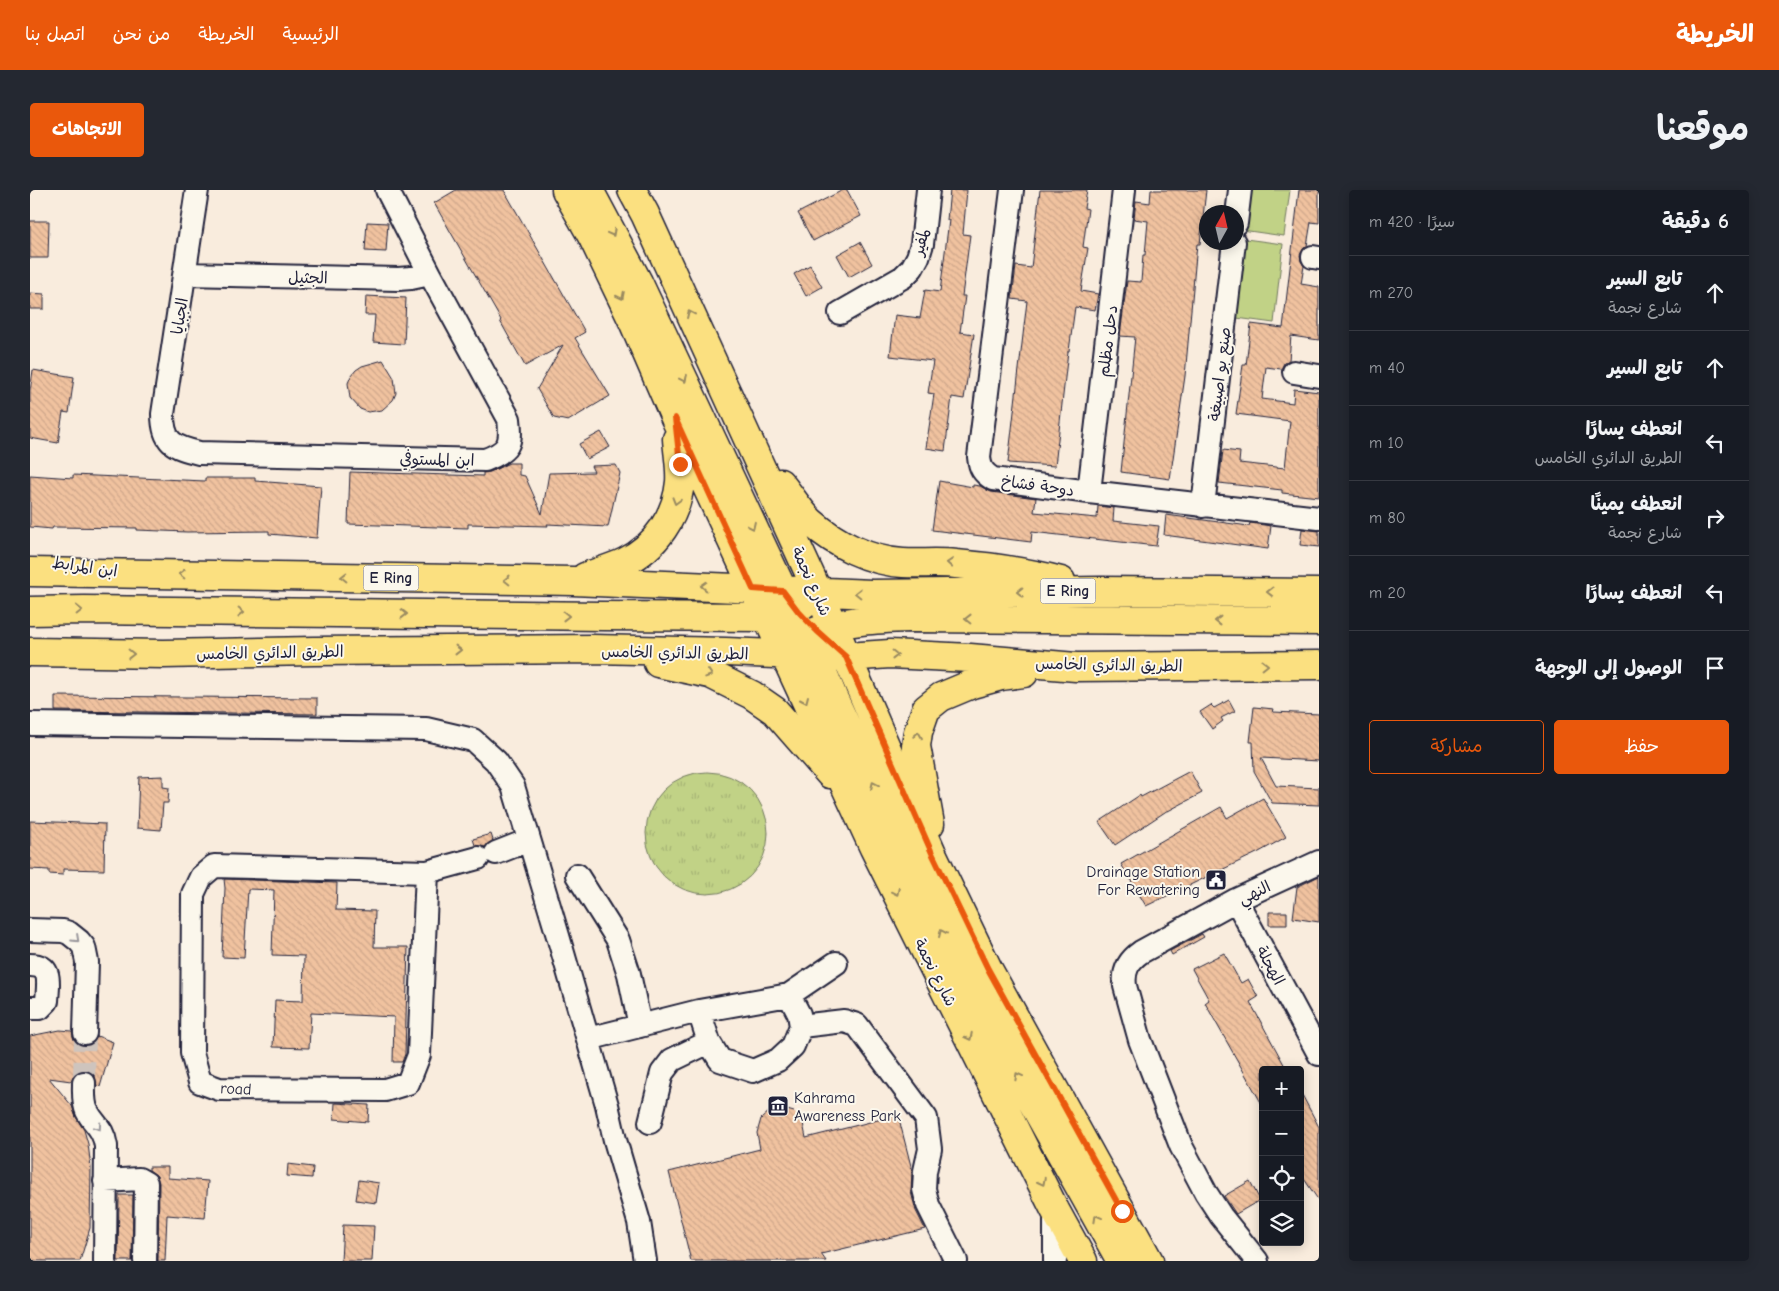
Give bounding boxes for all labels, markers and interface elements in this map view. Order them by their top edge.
text: الخريطة [1676,20,1754,48]
text: اتصل بنا [25,24,85,45]
text: من نحن [113,24,170,45]
text: الخريطة [198,24,254,45]
text: الرئيسية [282,24,339,45]
button: الاتجاهات [30,103,144,157]
text: موقعنا [1656,108,1749,149]
north arrow [1199,205,1244,250]
text: 6 دقيقة [1662,209,1729,233]
text: سيرًا · 420 m [1369,213,1455,231]
street label: لمفير [908,227,933,260]
one-way arrow [606,228,616,237]
text: تابع السير [1608,268,1682,290]
street label: الجثيل [288,269,328,287]
icon: ahead [1701,279,1729,307]
text: 270 m [1369,284,1413,302]
one-way arrow [615,290,625,299]
street label: الجبايا [168,296,192,336]
text: شارع نجمة [1608,299,1682,317]
street label: دحل مظلم [1095,304,1124,378]
one-way arrow [686,310,697,319]
street label: صنع بو اصبيغة [1205,326,1237,422]
icon: ahead [1701,354,1729,382]
text: تابع السير [1608,357,1682,379]
text: 40 m [1369,359,1405,377]
one-way arrow [677,374,688,383]
text: انعطف يسارًا [1585,418,1682,440]
icon: left [1701,429,1729,457]
text: 10 m [1369,434,1404,452]
street label: ابن المستوفي [399,449,475,472]
text: الطريق الدائري الخامس [1535,449,1682,467]
route end [669,453,692,476]
street label: دوحة فشاخ [1000,472,1075,501]
text: انعطف يمينًا [1590,493,1682,515]
one-way arrow [671,496,681,504]
icon: right [1701,504,1729,532]
text: 80 m [1369,509,1406,527]
one-way arrow [746,521,757,530]
text: شارع نجمة [1608,524,1682,542]
street label: شارع نجمة [786,544,834,620]
street label: ابن المرابط [51,553,119,580]
one-way arrow [946,558,954,569]
road number: E Ring [364,566,418,590]
one-way arrow [177,569,185,579]
one-way arrow [340,572,348,582]
one-way arrow [502,575,510,585]
road number: E Ring [1040,578,1096,604]
icon: left [1701,579,1729,607]
one-way arrow [700,581,708,592]
text: انعطف يسارًا [1585,582,1682,604]
text: 20 m [1369,584,1406,602]
one-way arrow [1016,587,1024,597]
one-way arrow [1266,587,1274,597]
one-way arrow [854,588,862,598]
one-way arrow [75,605,83,615]
one-way arrow [238,607,245,617]
one-way arrow [400,609,408,619]
one-way arrow [562,611,570,621]
one-way arrow [964,614,972,624]
one-way arrow [1214,616,1222,626]
street label: الطريق الدائري الخامس [196,643,344,665]
street label: الطريق الدائري الخامس [601,643,749,665]
one-way arrow [454,645,462,655]
one-way arrow [128,649,135,659]
one-way arrow [892,650,899,660]
icon: arrive [1701,654,1729,682]
street label: الطريق الدائري الخامس [1035,655,1183,677]
text: الوصول إلى الوجهة [1535,657,1682,679]
one-way arrow [1262,660,1269,670]
one-way arrow [704,669,712,679]
one-way arrow [798,695,809,704]
button: مشاركة [1369,720,1544,774]
button: حفظ [1554,720,1729,774]
one-way arrow [912,731,923,739]
one-way arrow [870,781,880,790]
place label: Drainage Station For Rewatering [1086,863,1200,899]
public building icon: Drainage Station For Rewatering [1204,868,1228,892]
street label: النهي [1235,877,1276,913]
one-way arrow [890,887,900,896]
one-way arrow [938,929,948,938]
one-way arrow [70,933,79,942]
street label: شارع نجمة [909,936,960,1010]
street label: الهجلة [1252,943,1288,988]
one-way arrow [963,1032,973,1041]
map controls [1259,1066,1304,1246]
button: + [1259,1066,1304,1111]
one-way arrow [1014,1073,1024,1082]
street label: road [220,1079,252,1099]
place label: Kahrama Awareness Park [794,1089,901,1125]
museum icon: Kahrama Awareness Park [766,1094,790,1118]
button: − [1259,1111,1304,1156]
one-way arrow [92,1121,101,1131]
button: locate [1259,1156,1304,1201]
one-way arrow [1035,1177,1045,1186]
route start [1111,1200,1134,1223]
button: layers [1259,1201,1304,1246]
one-way arrow [1093,1215,1103,1224]

